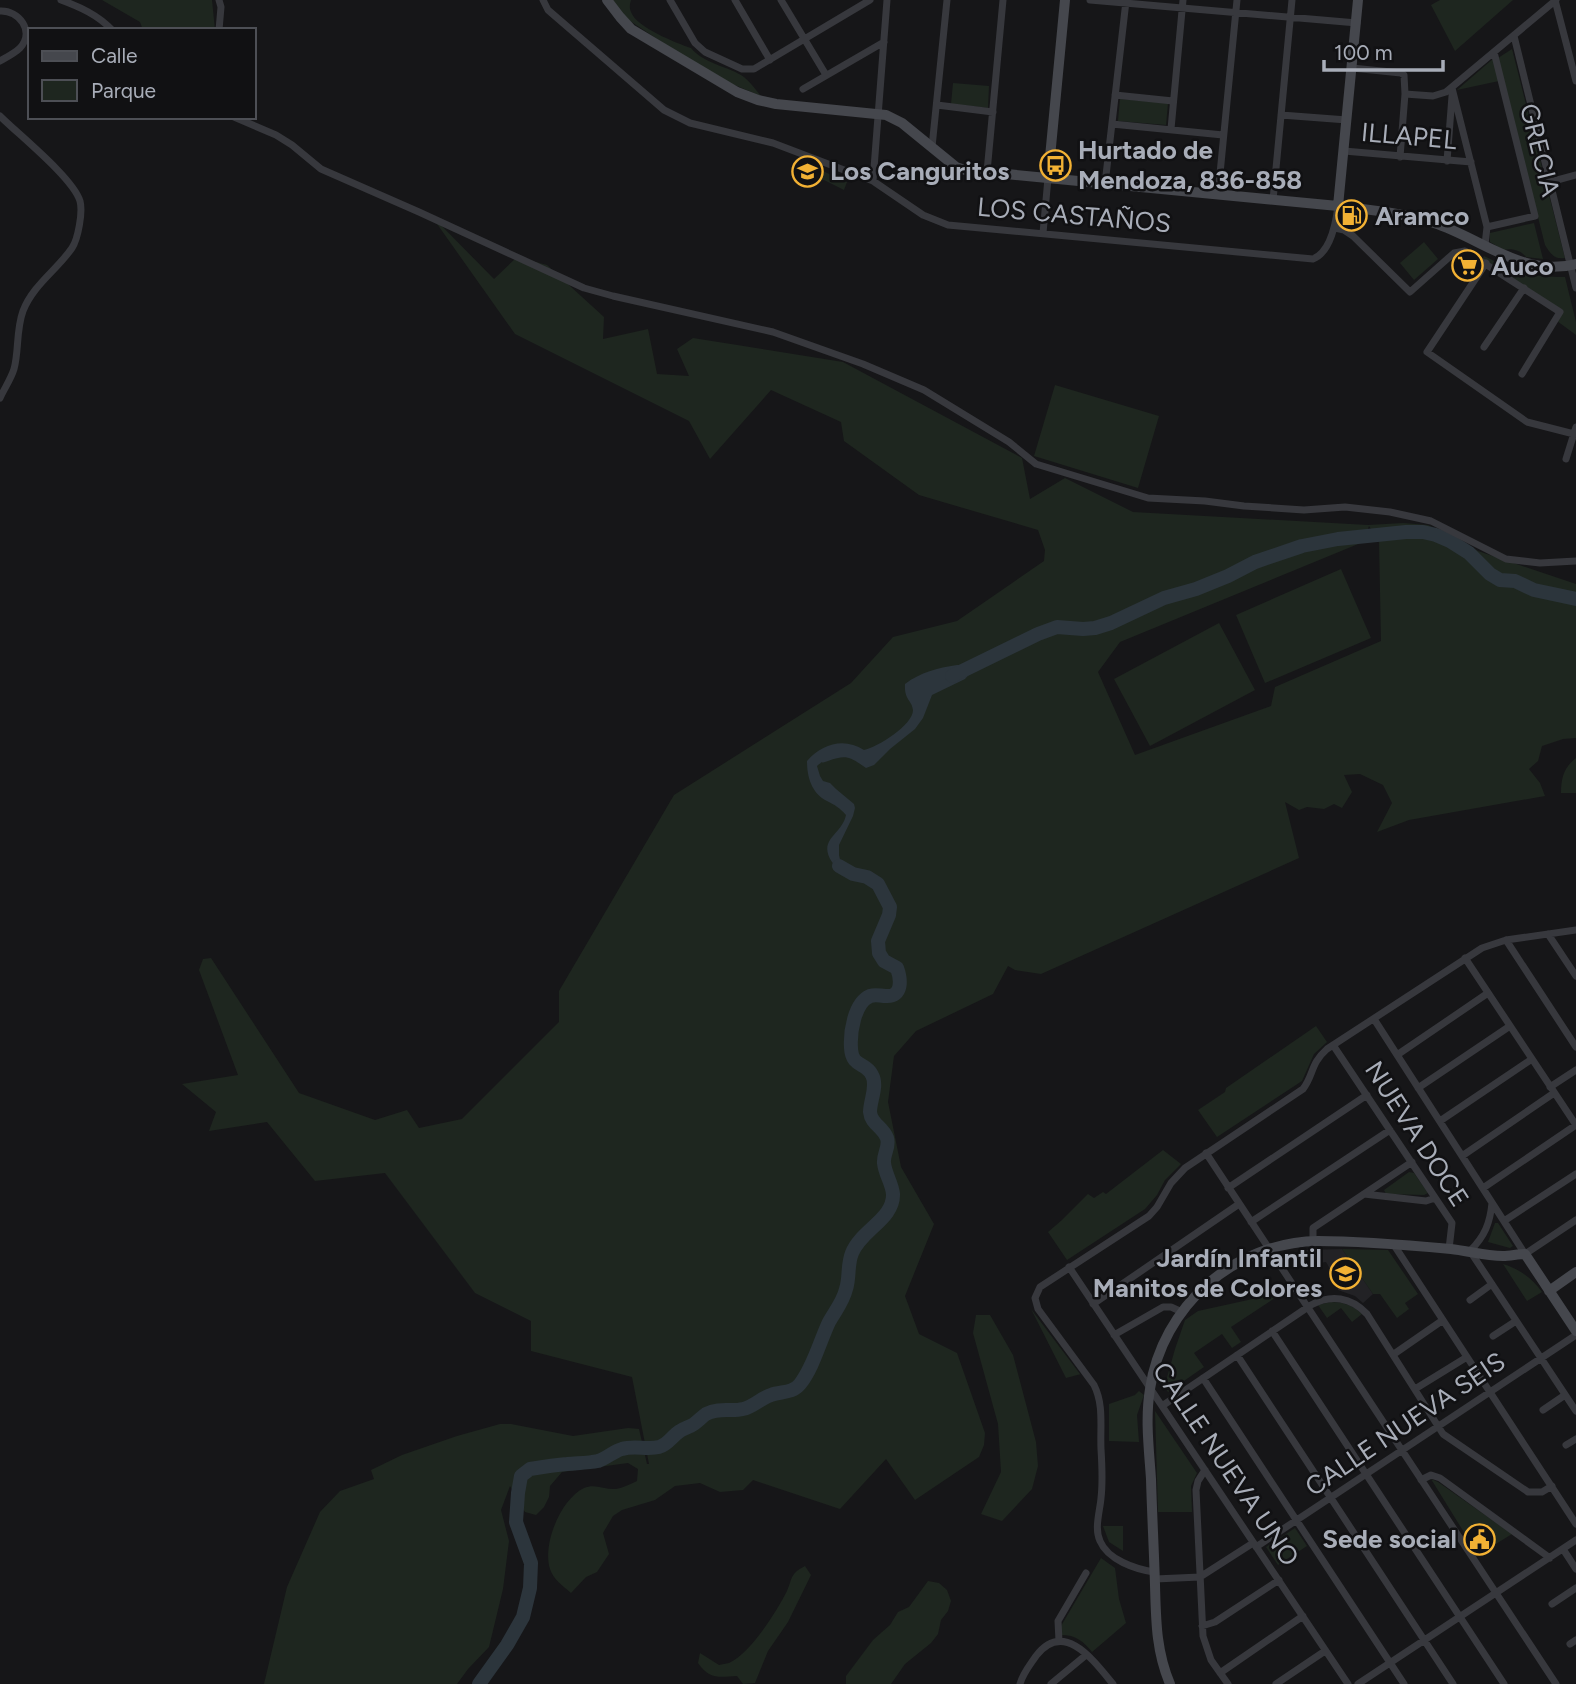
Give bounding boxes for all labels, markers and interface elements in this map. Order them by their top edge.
legend [28,28,256,119]
scale bar [1324,28,1443,72]
text: 100 m [1334,40,1393,65]
text: Calle [91,43,138,68]
text: Parque [91,78,156,103]
street label: GRECIA [1513,100,1567,200]
street label: ILLAPEL [1360,116,1459,156]
place label: Hurtado de Mendoza, 836-858 [1078,134,1302,196]
bus stop icon: Hurtado de Mendoza, 836-858 [1038,148,1072,182]
school or university icon: Los Canguritos [790,154,824,188]
place label: Los Canguritos [830,155,1009,187]
street label: LOS CASTAÑOS [976,191,1172,239]
fuel station icon: Aramco [1335,199,1369,233]
place label: Aramco [1375,200,1469,232]
supermarket icon: Auco [1451,249,1485,283]
place label: Auco [1491,250,1554,282]
street label: NUEVA DOCE [1358,1055,1476,1213]
place label: Jardín Infantil Manitos de Colores [1093,1242,1322,1304]
school or university icon: Jardín Infantil Manitos de Colores [1328,1256,1362,1290]
street label: CALLE NUEVA SEIS [1299,1345,1511,1503]
street label: CALLE NUEVA UNO [1146,1356,1306,1572]
public building icon: Sede social [1463,1522,1497,1556]
place label: Sede social [1322,1523,1457,1555]

